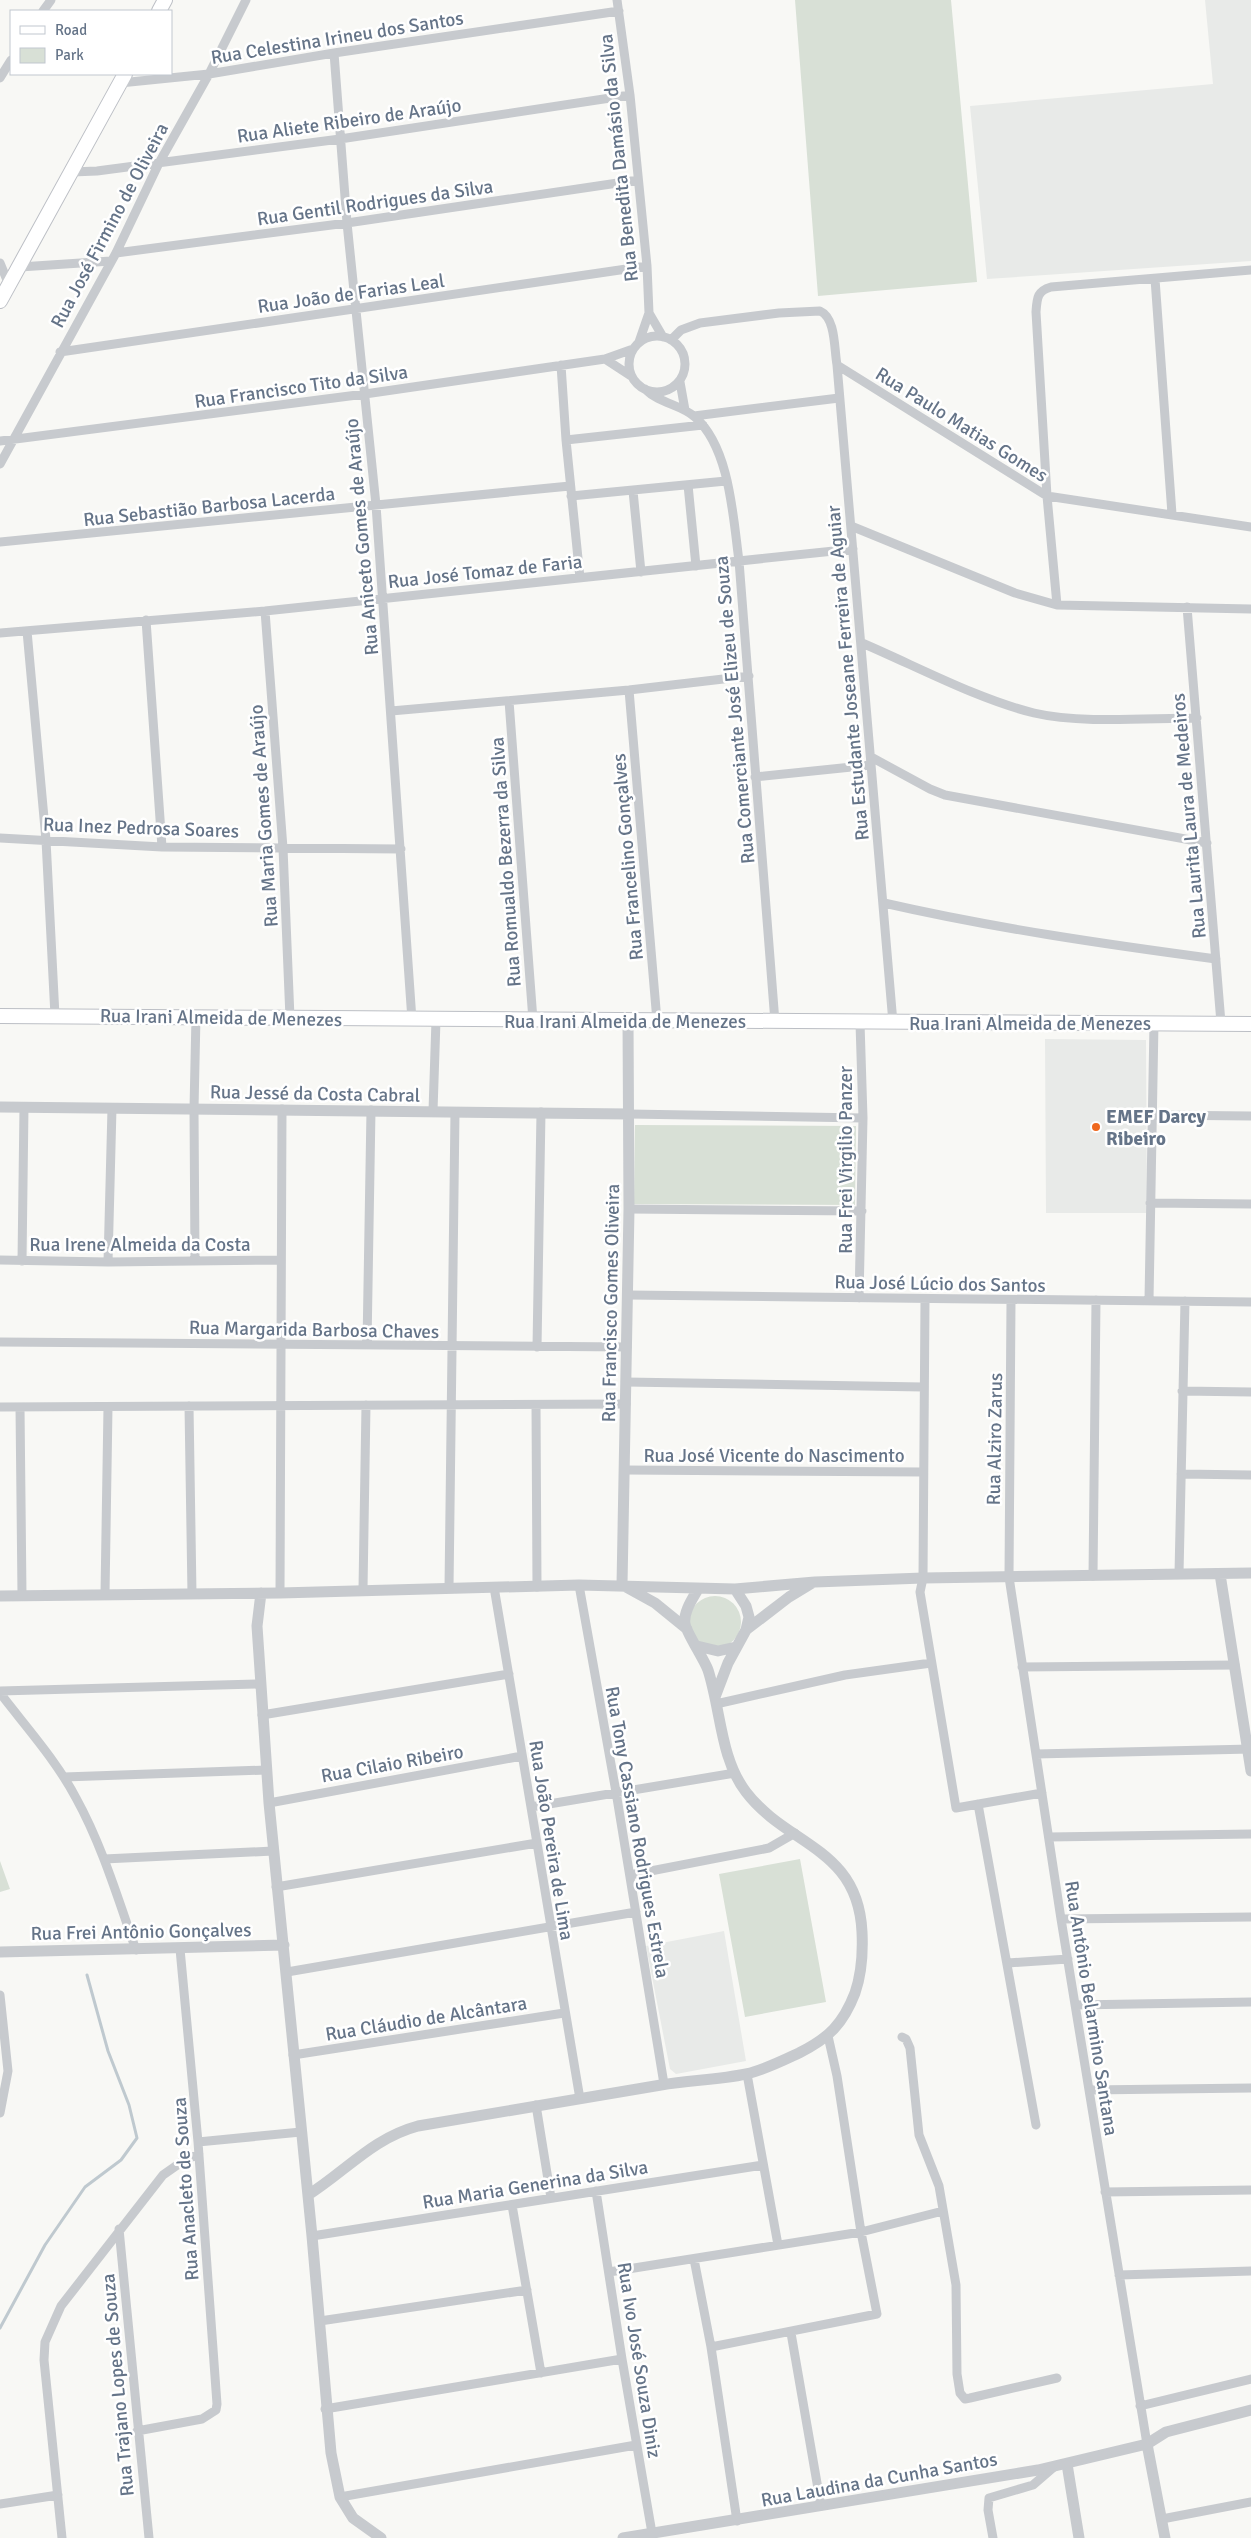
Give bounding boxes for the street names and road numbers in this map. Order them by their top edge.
street label: Rua Celestina Irineu dos Santos [209,6,465,70]
street label: Rua Benedita Damásio da Silva [594,33,644,283]
street label: Rua Aliete Ribeiro de Araújo [235,93,463,149]
street label: Rua José Firmino de Oliveira [46,119,174,332]
street label: Rua Gentil Rodrigues da Silva [256,175,495,231]
street label: Rua João de Farias Leal [256,269,446,319]
street label: Rua Francisco Tito da Silva [193,360,409,414]
street label: Rua Paulo Matias Gomes [871,362,1052,488]
street label: Rua Aniceto Gomes de Araújo [340,417,384,656]
street label: Rua Sebastião Barbosa Lacerda [82,482,336,532]
street label: Rua Estudante Joseane Ferreira de Aguiar [821,504,875,842]
street label: Rua José Tomaz de Faria [387,550,584,594]
street label: Rua Comerciante José Elizeu de Souza [710,555,760,865]
street label: Rua Laurita Laura de Medeiros [1166,692,1212,940]
street label: Rua Maria Gomes de Araújo [244,704,284,928]
street label: Rua Romualdo Bezerra da Silva [485,736,527,988]
street label: Rua Francelino Gonçalves [607,752,649,961]
street label: Rua Inez Pedrosa Soares [42,813,239,843]
street label: Rua Irani Almeida de Menezes [100,1004,342,1032]
street label: Rua Irani Almeida de Menezes [504,1010,746,1034]
street label: Rua Irani Almeida de Menezes [909,1012,1151,1036]
street label: Rua Frei Virgilio Panzer [834,1066,858,1254]
street label: Rua Jessé da Costa Cabral [210,1080,420,1108]
street label: Rua Francisco Gomes Oliveira [597,1183,625,1423]
street label: Rua Irene Almeida da Costa [29,1233,251,1257]
street label: Rua José Lúcio dos Santos [834,1270,1046,1298]
street label: Rua Margarida Barbosa Chaves [189,1316,439,1344]
street label: Rua Alziro Zarus [982,1373,1008,1506]
street label: Rua José Vicente do Nascimento [643,1444,905,1468]
street label: Rua Tony Cassiano Rodrigues Estrela [600,1684,675,1980]
street label: Rua João Pereira de Lima [523,1738,579,1942]
street label: Rua Cilaio Ribeiro [319,1740,465,1788]
street label: Rua Antônio Belarmino Santana [1059,1879,1123,2137]
street label: Rua Frei Antônio Gonçalves [30,1918,252,1946]
street label: Rua Cláudio de Alcântara [324,1991,529,2047]
street label: Rua Anacleto de Souza [168,2096,204,2281]
street label: Rua Maria Generina da Silva [421,2155,650,2215]
street label: Rua Ivo José Souza Diniz [612,2260,666,2460]
street label: Rua Trajano Lopes de Souza [96,2272,140,2497]
street label: Rua Laudina da Cunha Santos [759,2447,999,2513]

